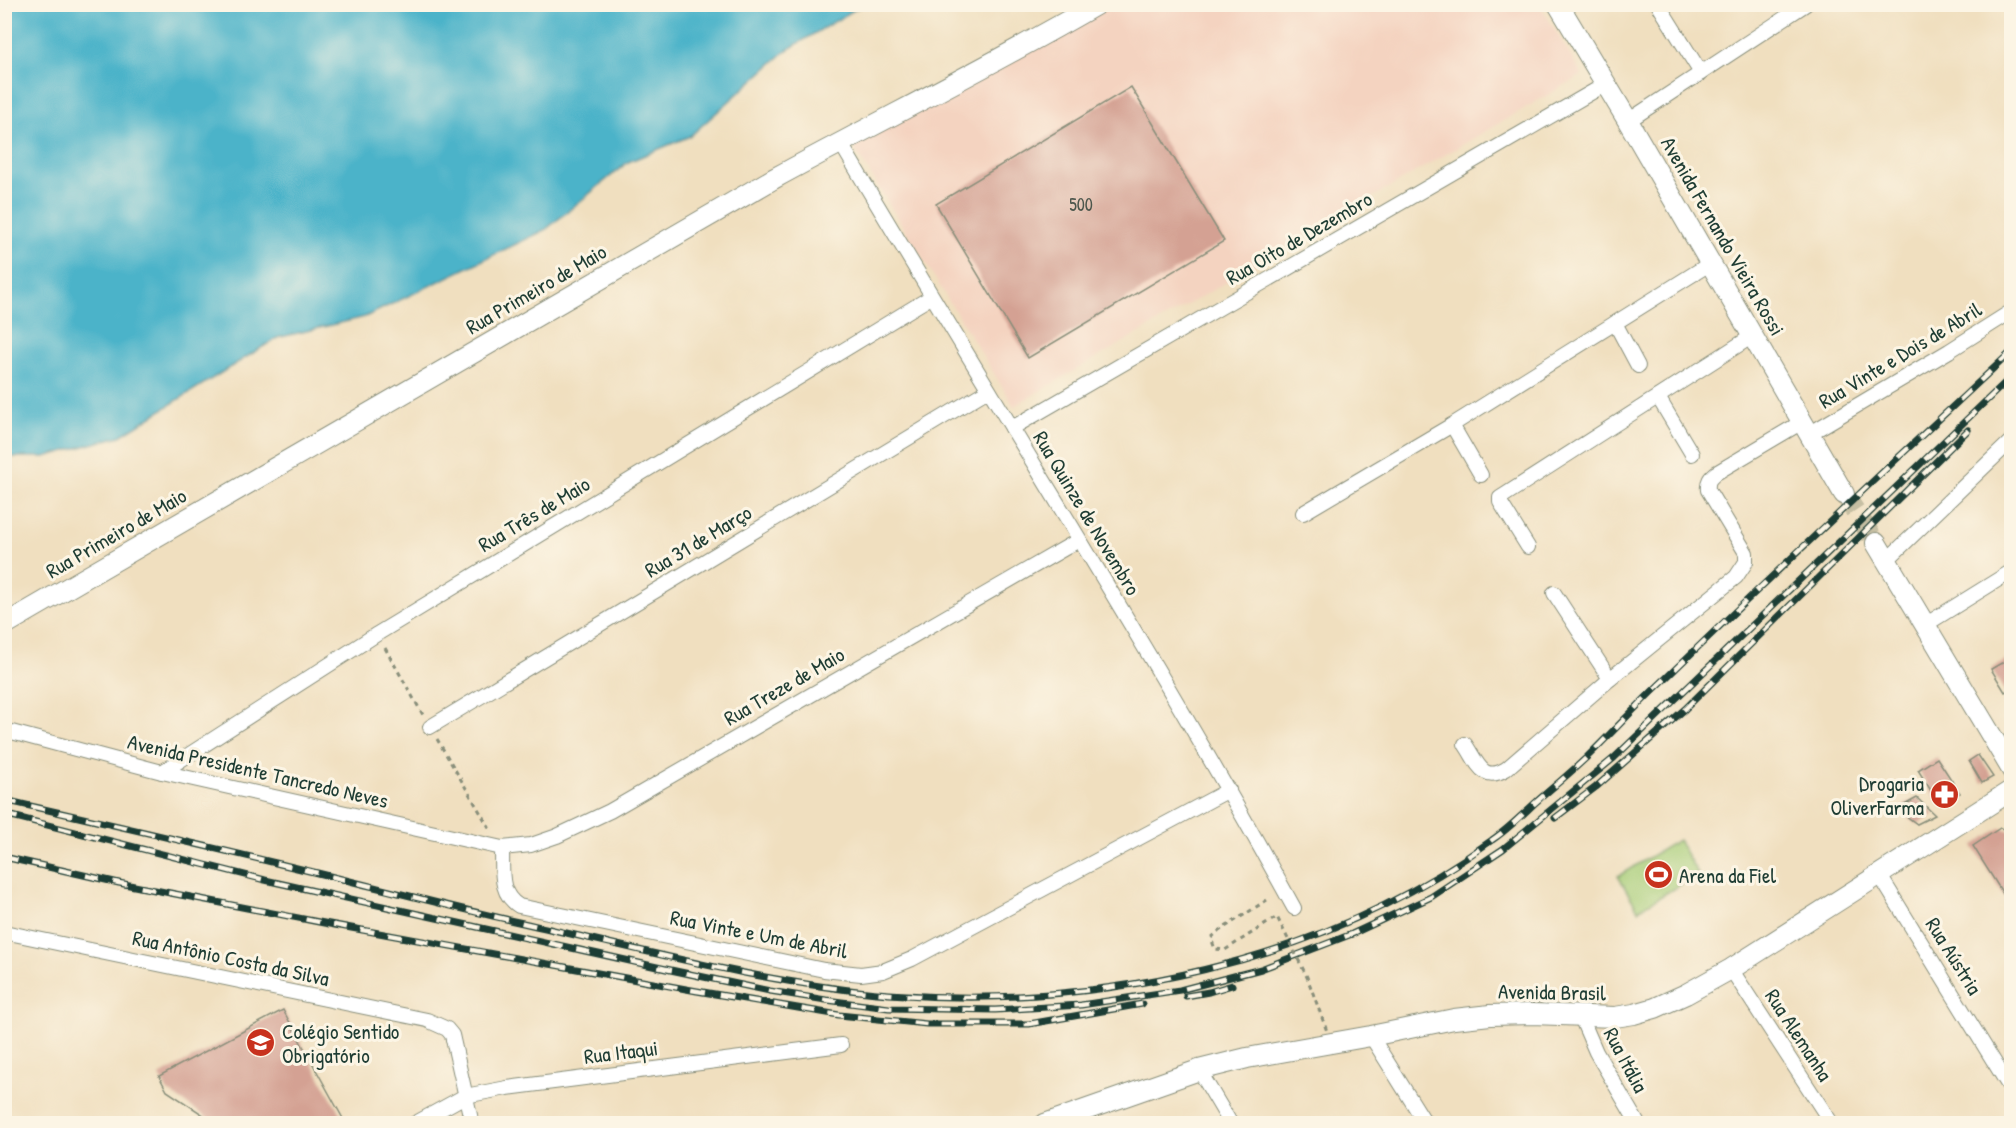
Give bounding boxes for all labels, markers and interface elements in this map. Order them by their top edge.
street label: Avenida Fernando Vieira Rossi [1654,131,1792,341]
street label: Rua Oito de Dezembro [1221,184,1377,292]
house number: 500 [1069,192,1093,217]
street label: Rua Primeiro de Maio [460,237,612,341]
street label: Rua Vinte e Dois de Abril [1813,295,1987,415]
street label: Rua Quinze de Novembro [1026,425,1148,601]
street label: Rua Três de Maio [473,469,595,559]
street label: Rua Primeiro de Maio [40,481,192,585]
street label: Rua 31 de Março [639,498,757,584]
street label: Rua Treze de Maio [718,640,850,732]
street label: Avenida Presidente Tancredo Neves [125,727,391,815]
place label: Drogaria OliverFarma [1830,769,1924,822]
pharmacy icon: Drogaria OliverFarma [1929,779,1961,811]
sports icon: Arena da Fiel [1642,859,1674,891]
place label: Arena da Fiel [1679,861,1776,890]
street label: Rua Vinte e Um de Abril [668,903,850,965]
street label: Rua Aústria [1919,912,1989,1000]
street label: Rua Antônio Costa da Silva [130,923,332,993]
street label: Avenida Brasil [1498,977,1607,1007]
street label: Rua Alemanha [1758,983,1840,1087]
place label: Colégio Sentido Obrigatório [282,1017,399,1070]
street label: Rua Itália [1597,1022,1655,1098]
school or university icon: Colégio Sentido Obrigatório [245,1027,277,1059]
street label: Rua Itaqui [582,1033,660,1071]

